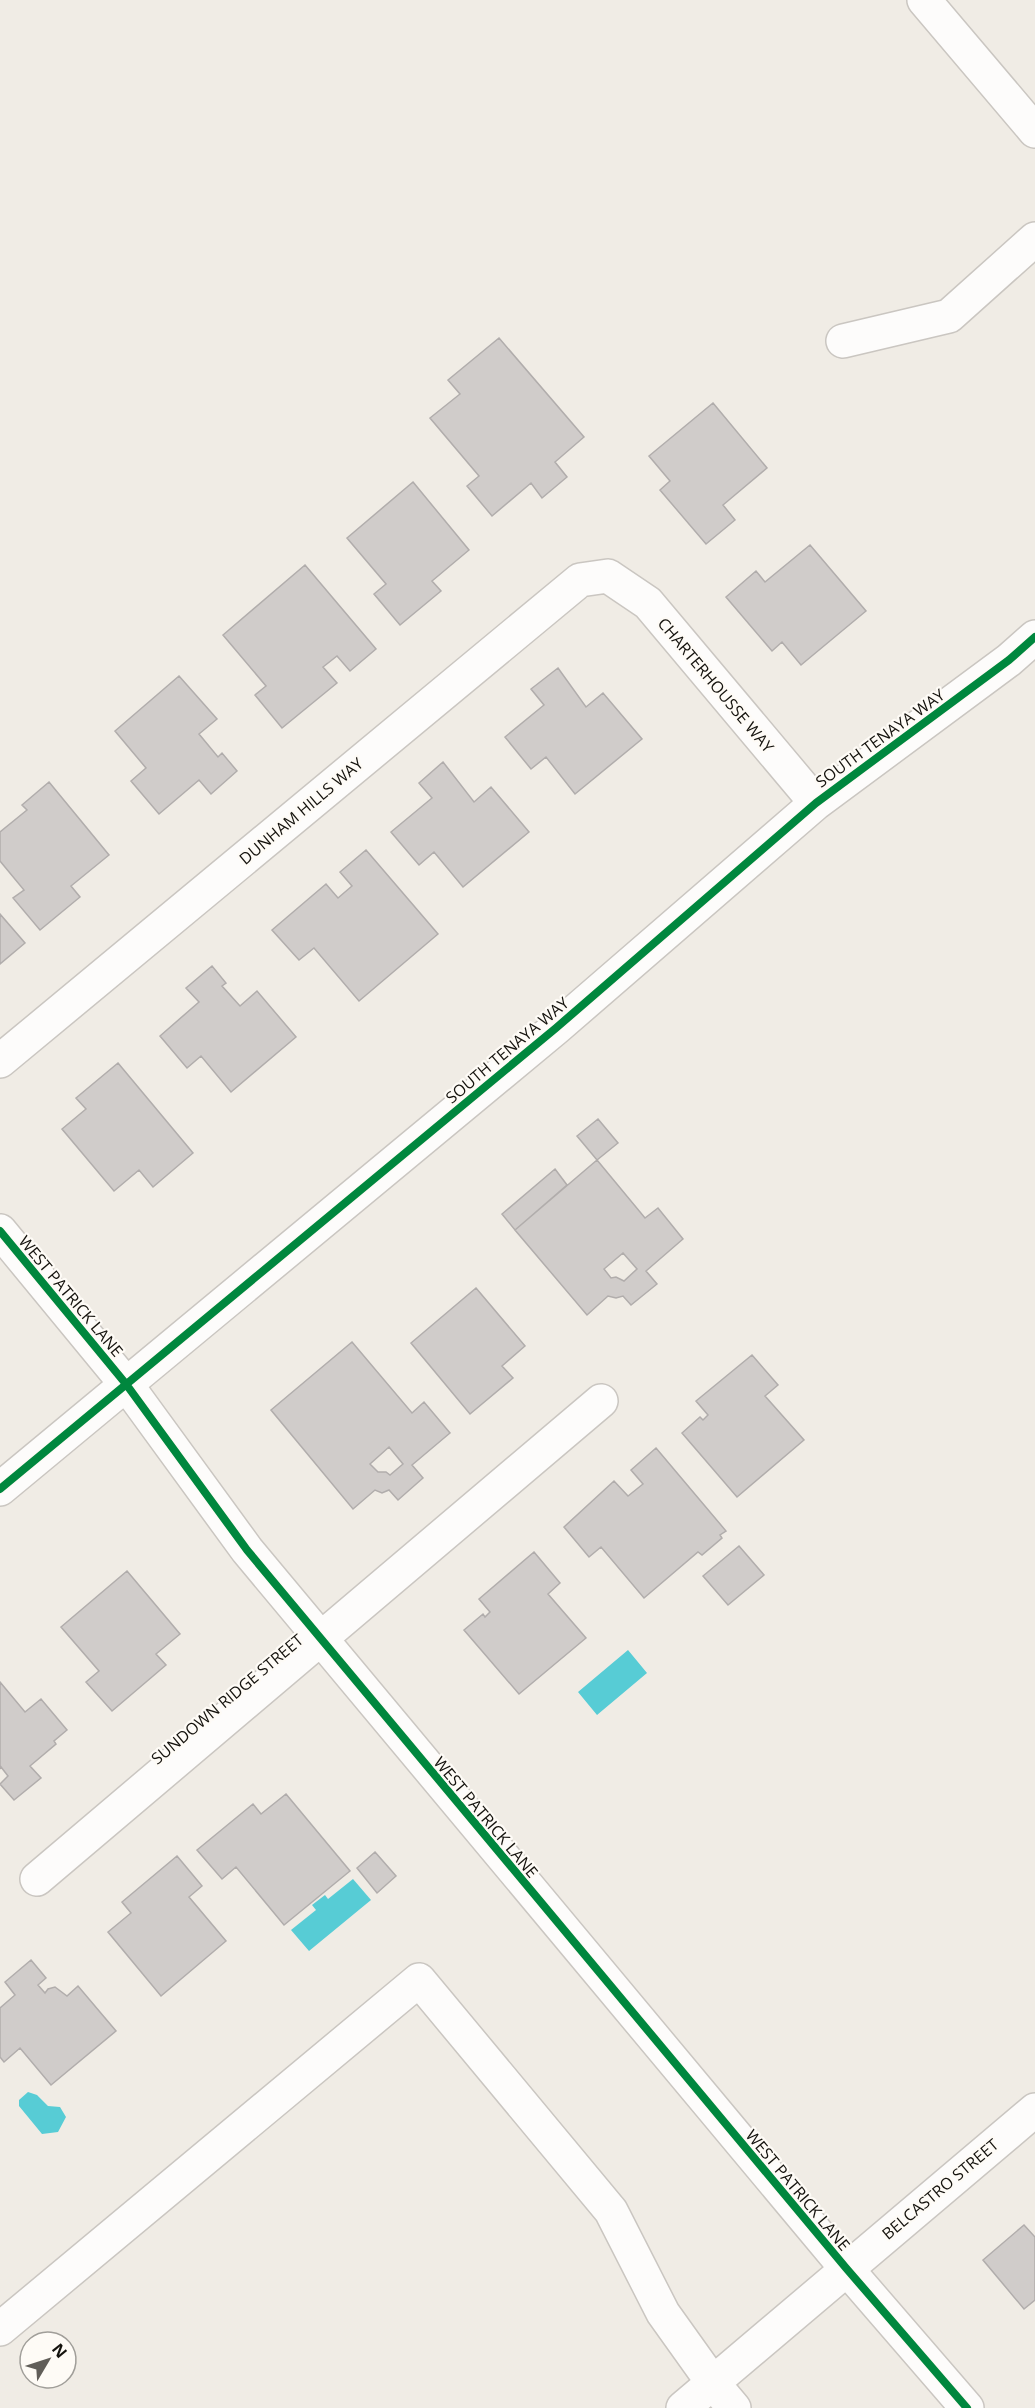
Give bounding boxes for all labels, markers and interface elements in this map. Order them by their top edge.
street label: CHARTERHOUSSE WAY [653,613,779,757]
street label: SOUTH TENAYA WAY [811,684,949,792]
street label: DUNHAM HILLS WAY [234,753,368,869]
street label: SOUTH TENAYA WAY [441,992,573,1108]
street label: WEST PATRICK LANE [14,1231,128,1361]
street label: SUNDOWN RIDGE STREET [146,1629,308,1769]
street label: WEST PATRICK LANE [429,1752,543,1882]
street label: WEST PATRICK LANE [741,2125,855,2255]
street label: BELCASTRO STREET [877,2134,1003,2244]
north arrow [18,2330,78,2390]
text: N [47,2339,72,2363]

